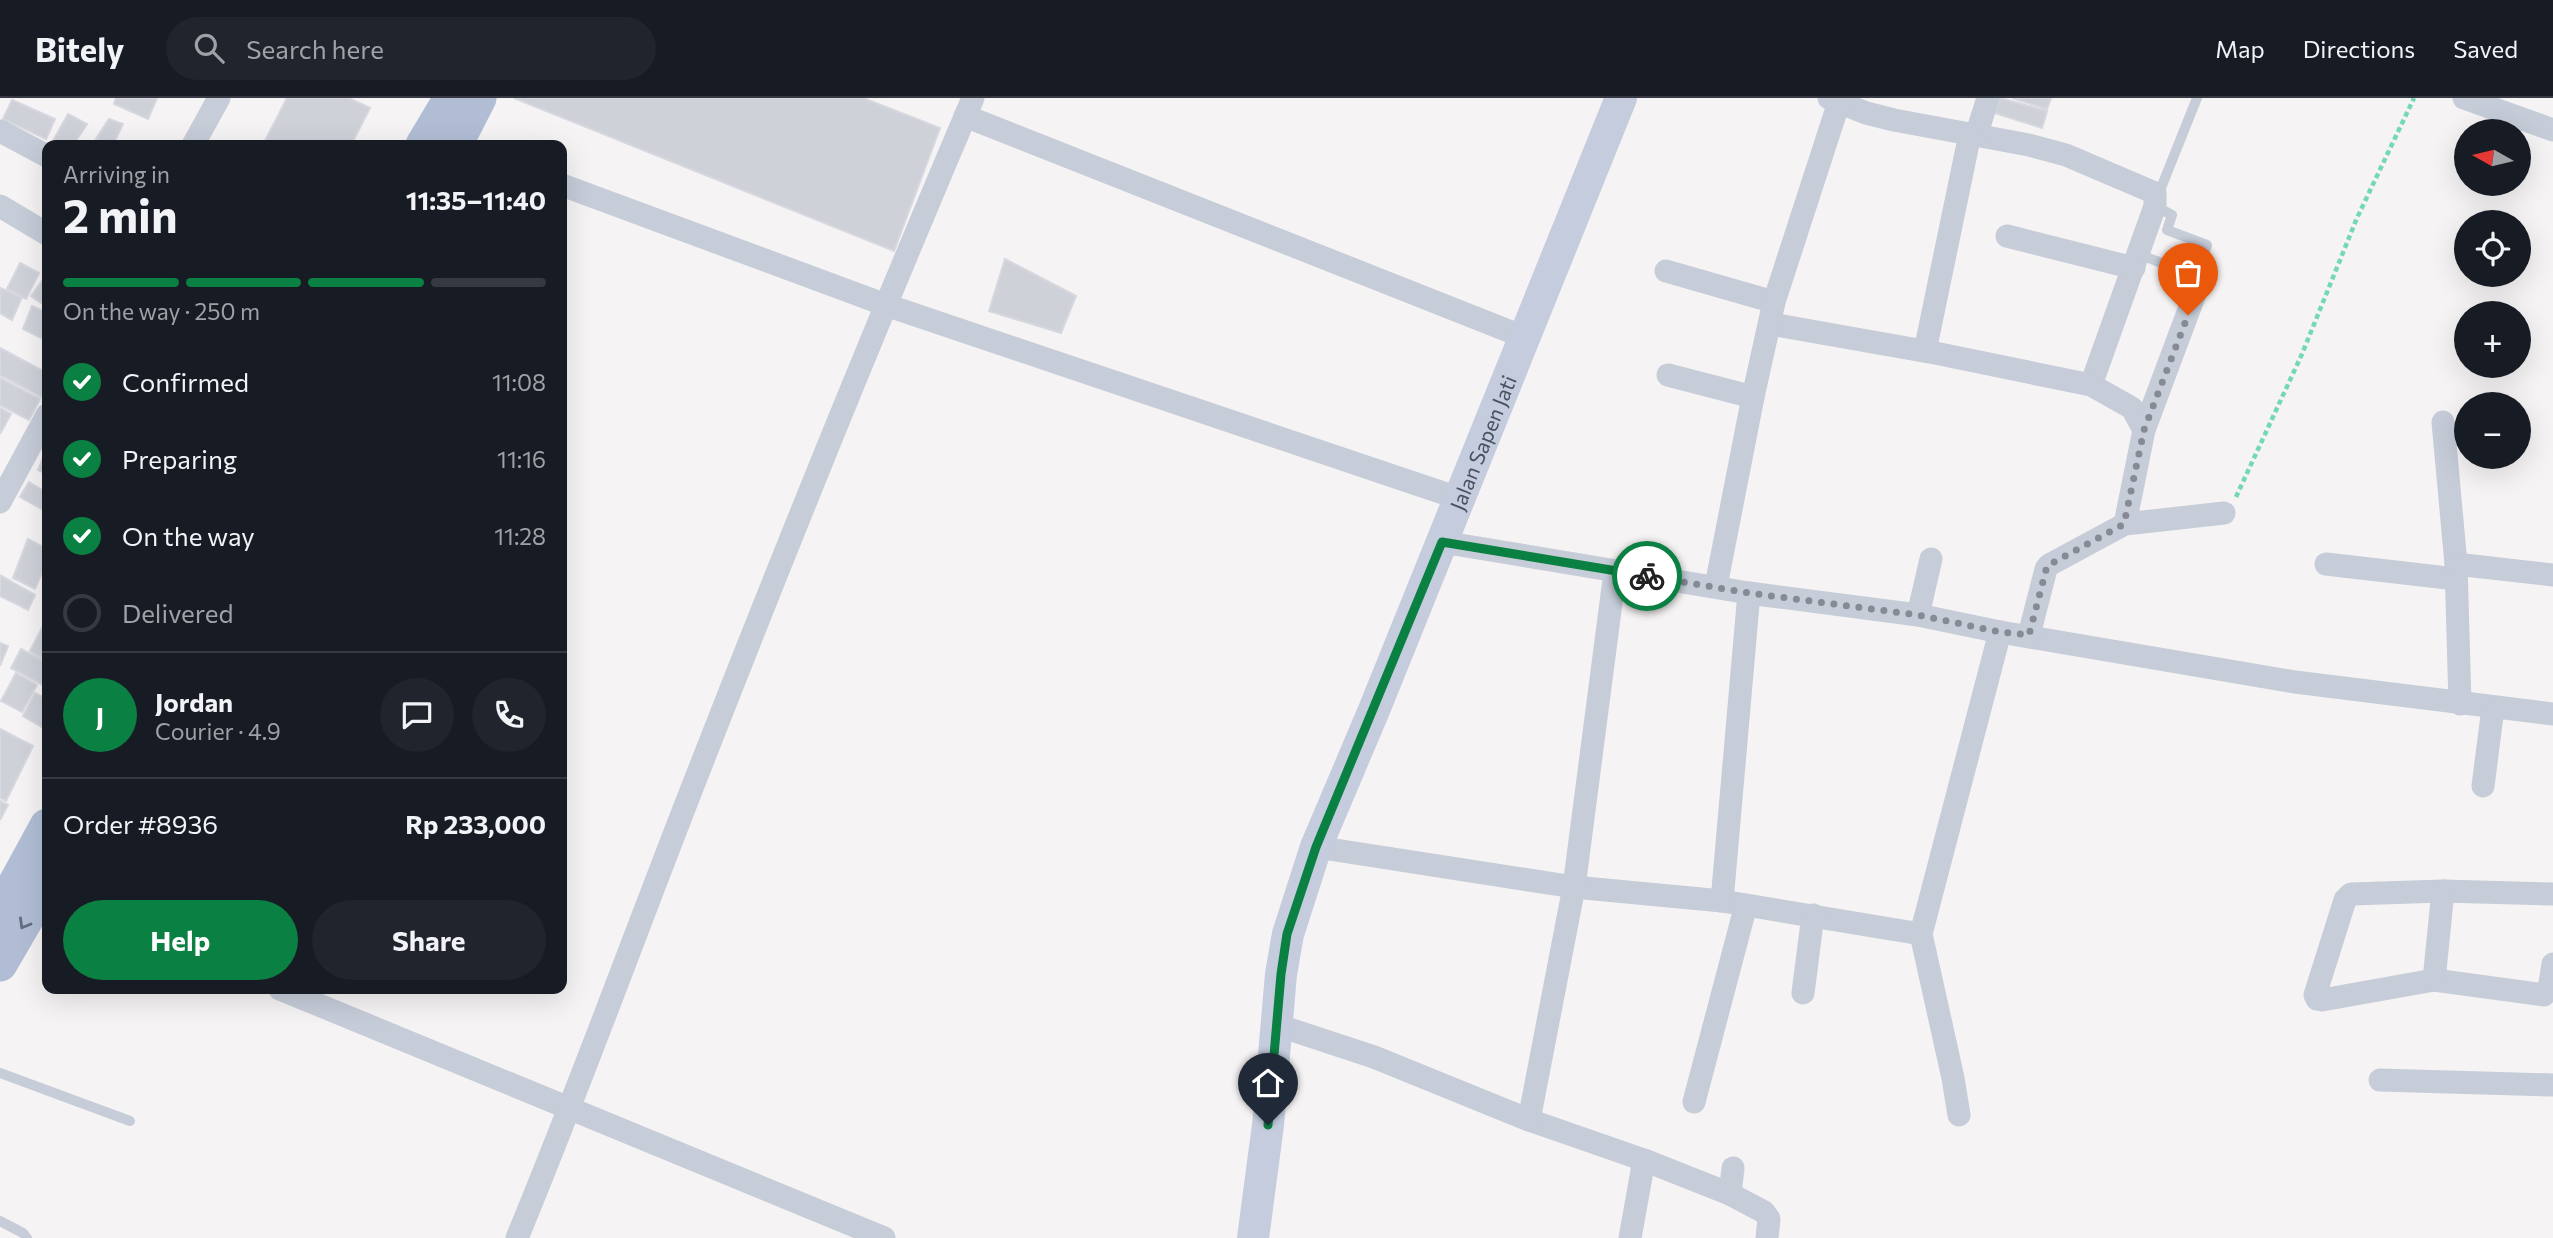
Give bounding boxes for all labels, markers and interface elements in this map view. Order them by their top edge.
search box [166,17,656,80]
text: Bitely [35,28,124,69]
icon: search [190,29,228,67]
text: Search here [246,33,384,64]
text: Map [2215,34,2265,63]
text: Directions [2303,34,2415,63]
text: Saved [2453,34,2518,63]
north arrow [2454,119,2530,196]
map controls [2454,119,2531,469]
text: Arriving in [63,160,170,188]
text: 11:35–11:40 [406,184,546,215]
text: 2 min [63,186,178,242]
button: locate [2454,210,2531,287]
pin [2158,243,2218,315]
icon: bag [2169,254,2207,292]
text: On the way · 250 m [63,297,260,325]
button: + [2454,301,2531,378]
icon: check [63,363,101,401]
text: Confirmed [122,366,249,397]
text: 11:08 [492,368,546,396]
street label: Jalan Sapen Jati [1444,371,1520,514]
button: − [2454,392,2531,469]
icon: check [63,440,101,478]
text: Preparing [122,443,237,474]
text: 11:16 [497,445,546,473]
icon: check [63,517,101,555]
text: On the way [122,520,255,551]
text: 11:28 [494,522,546,550]
courier [1612,541,1682,611]
icon: bike [1628,557,1666,595]
text: Delivered [122,597,233,628]
button: chat [380,678,454,752]
button: phone [472,678,546,752]
text: Jordan [155,686,233,717]
text: J [96,700,104,731]
text: Courier · 4.9 [155,717,281,745]
text: Order #8936 [63,808,218,839]
text: Rp 233,000 [405,808,546,839]
button: Help [63,900,298,980]
button: Share [312,900,546,980]
one-way arrow [19,916,32,929]
pin [1238,1053,1298,1125]
icon: home [1249,1064,1287,1102]

